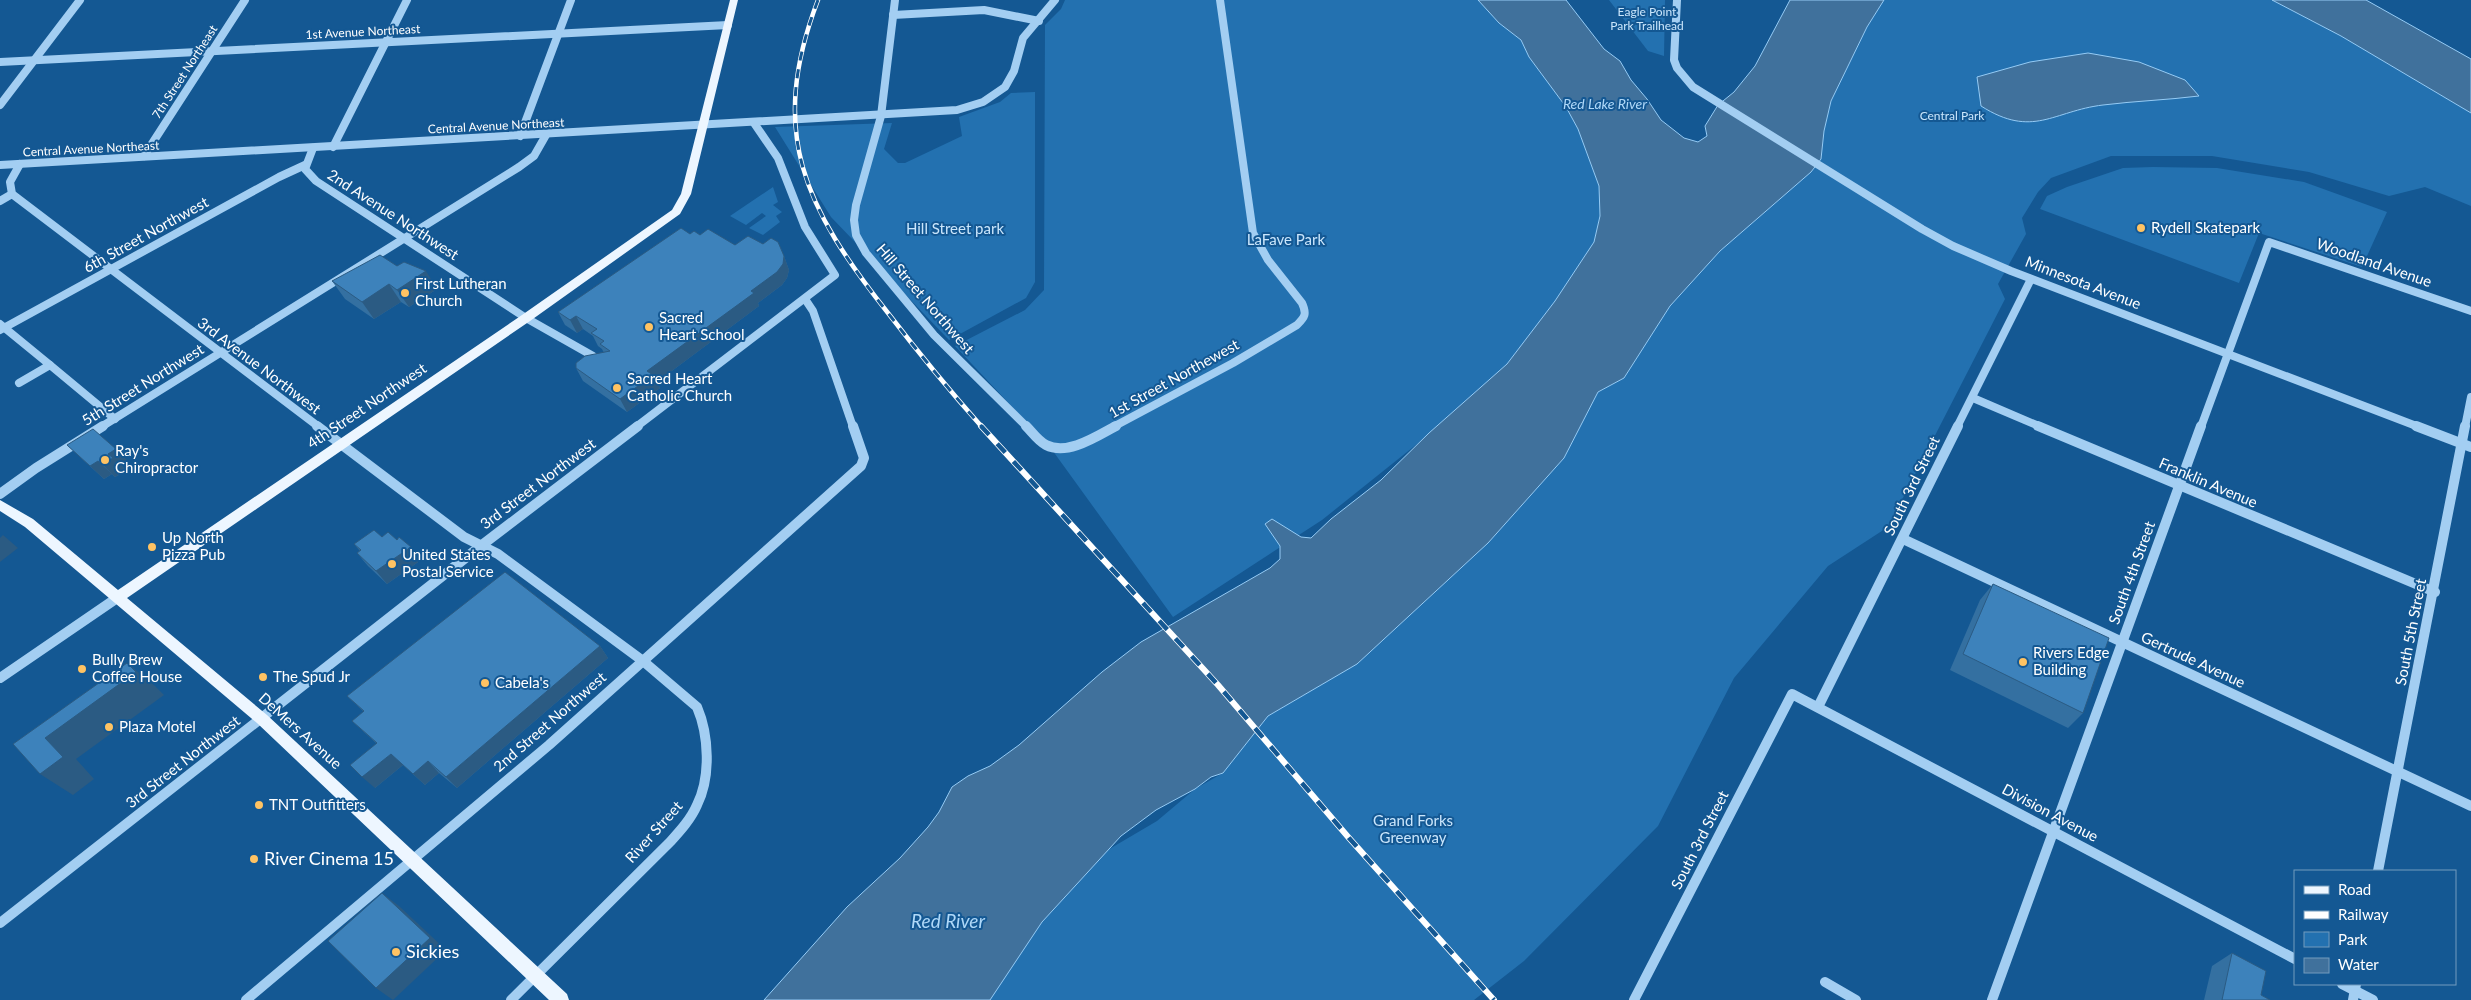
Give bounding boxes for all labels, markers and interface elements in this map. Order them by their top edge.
park label: Eagle Point Park Trailhead [1610,4,1684,33]
street label: 1st Avenue Northeast [305,21,421,42]
street label: 7th Street Northeast [149,22,221,121]
water label: Red Lake River [1563,95,1647,112]
park label: Central Park [1920,108,1985,123]
street label: Central Avenue Northeast [427,114,565,137]
street label: Central Avenue Northeast [22,137,160,160]
street label: 2nd Avenue Northwest [325,165,463,264]
street label: 6th Street Northwest [80,192,212,276]
place label: Rydell Skatepark [2151,218,2260,236]
park label: Hill Street park [906,219,1004,237]
marker: Rydell Skatepark [2135,222,2147,234]
park label: LaFave Park [1247,230,1326,248]
street label: Woodland Avenue [2314,234,2434,290]
street label: Hill Street Northwest [873,240,979,357]
street label: Minnesota Avenue [2023,252,2144,312]
place label: First Lutheran Church [415,274,507,309]
marker: First Lutheran Church [399,287,411,299]
place label: Sacred Heart School [659,308,744,343]
street label: 3rd Avenue Northwest [194,313,325,418]
marker: Sacred Heart School [643,321,655,333]
street label: 1st Street Northewest [1105,335,1242,421]
street label: 5th Street Northwest [78,339,207,429]
street label: 4th Street Northwest [303,358,430,452]
place label: Sacred Heart Catholic Church [627,369,732,404]
marker: Sacred Heart Catholic Church [611,382,623,394]
street label: South 3rd Street [1879,432,1943,538]
street label: 3rd Street Northwest [476,434,599,532]
place label: Ray's Chiropractor [115,441,199,476]
street label: Franklin Avenue [2156,453,2260,511]
marker: Ray's Chiropractor [99,454,111,466]
street label: South 4th Street [2104,518,2158,627]
place label: Up North Pizza Pub [162,528,225,563]
marker: Up North Pizza Pub [146,541,158,553]
place label: United States Postal Service [402,545,494,580]
marker: United States Postal Service [386,558,398,570]
street label: South 5th Street [2391,576,2429,687]
street label: Gertrude Avenue [2139,627,2248,691]
place label: Rivers Edge Building [2033,643,2110,678]
place label: Bully Brew Coffee House [92,650,182,685]
marker: Rivers Edge Building [2017,656,2029,668]
marker: Bully Brew Coffee House [76,663,88,675]
place label: The Spud Jr [273,667,351,685]
street label: 2nd Street Northwest [489,667,610,775]
marker: The Spud Jr [257,671,269,683]
place label: Cabela's [495,673,549,691]
marker: Cabela's [479,677,491,689]
street label: DeMers Avenue [255,688,346,772]
street label: 3rd Street Northwest [122,711,243,811]
place label: Plaza Motel [119,717,196,735]
marker: Plaza Motel [103,721,115,733]
street label: Division Avenue [1999,779,2102,845]
street label: South 3rd Street [1667,787,1732,892]
place label: TNT Outfitters [269,795,366,813]
street label: River Street [621,796,686,866]
marker: TNT Outfitters [253,799,265,811]
park label: Grand Forks Greenway [1373,811,1453,846]
place label: River Cinema 15 [264,847,394,869]
marker: River Cinema 15 [248,853,260,865]
legend [2294,870,2456,985]
text: Road [2338,880,2371,898]
text: Railway [2338,905,2389,923]
water label: Red River [911,909,985,932]
text: Park [2338,930,2368,948]
place label: Sickies [406,940,460,962]
marker: Sickies [390,946,402,958]
text: Water [2338,955,2379,973]

